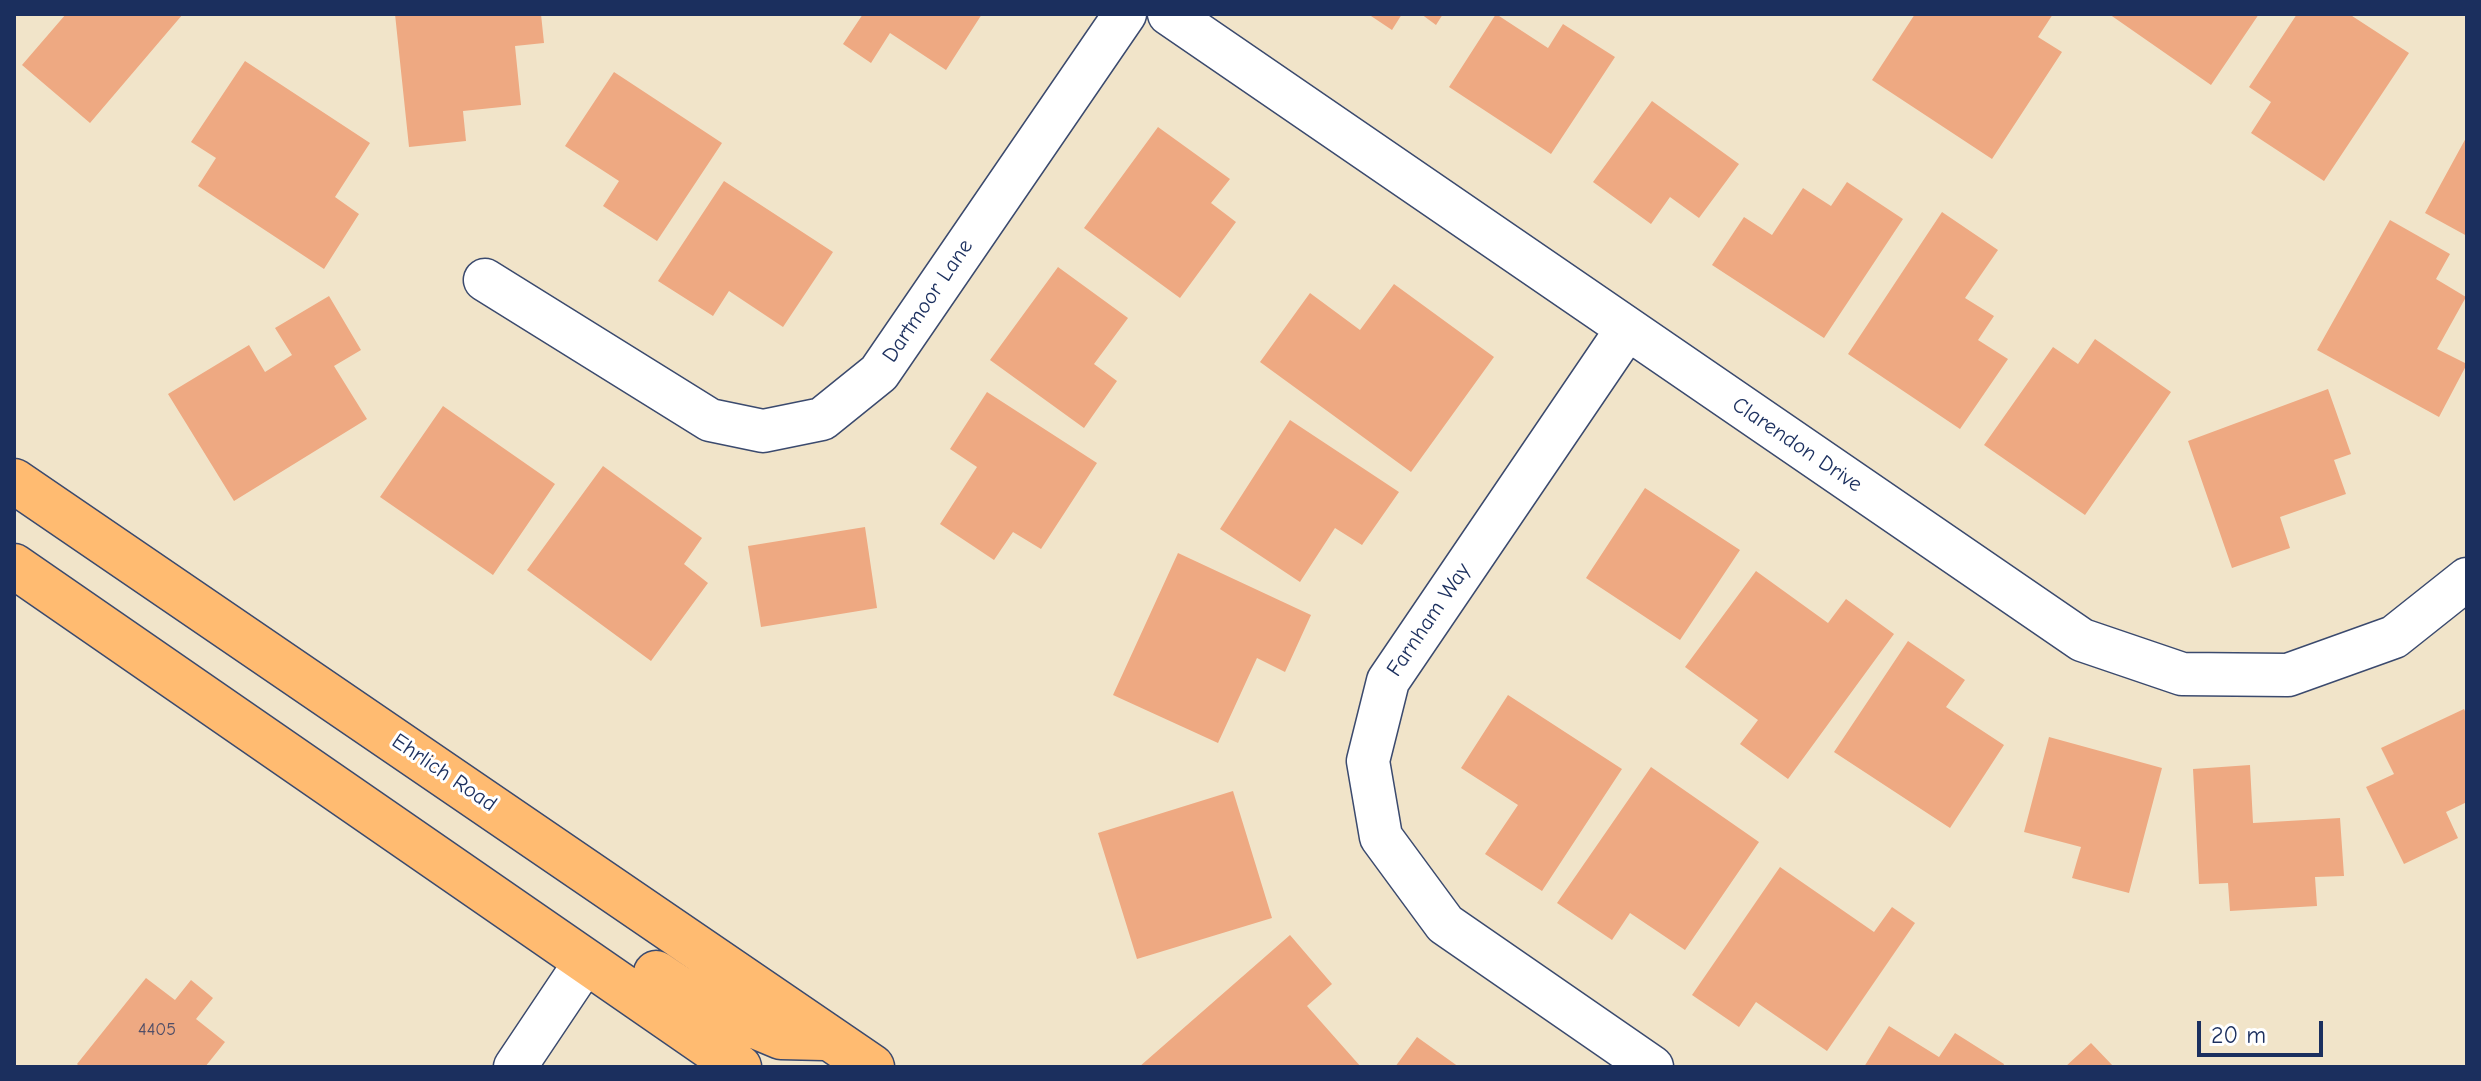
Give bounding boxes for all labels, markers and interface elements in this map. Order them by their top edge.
street label: Dartmoor Lane [877,234,979,368]
street label: Clarendon Drive [1727,392,1867,498]
street label: Farnham Way [1381,558,1477,682]
street label: Ehrlich Road [387,728,501,818]
scale bar [2201,1005,2327,1055]
house number: 4405 [138,1019,176,1041]
text: 20 m [2211,1021,2266,1049]

